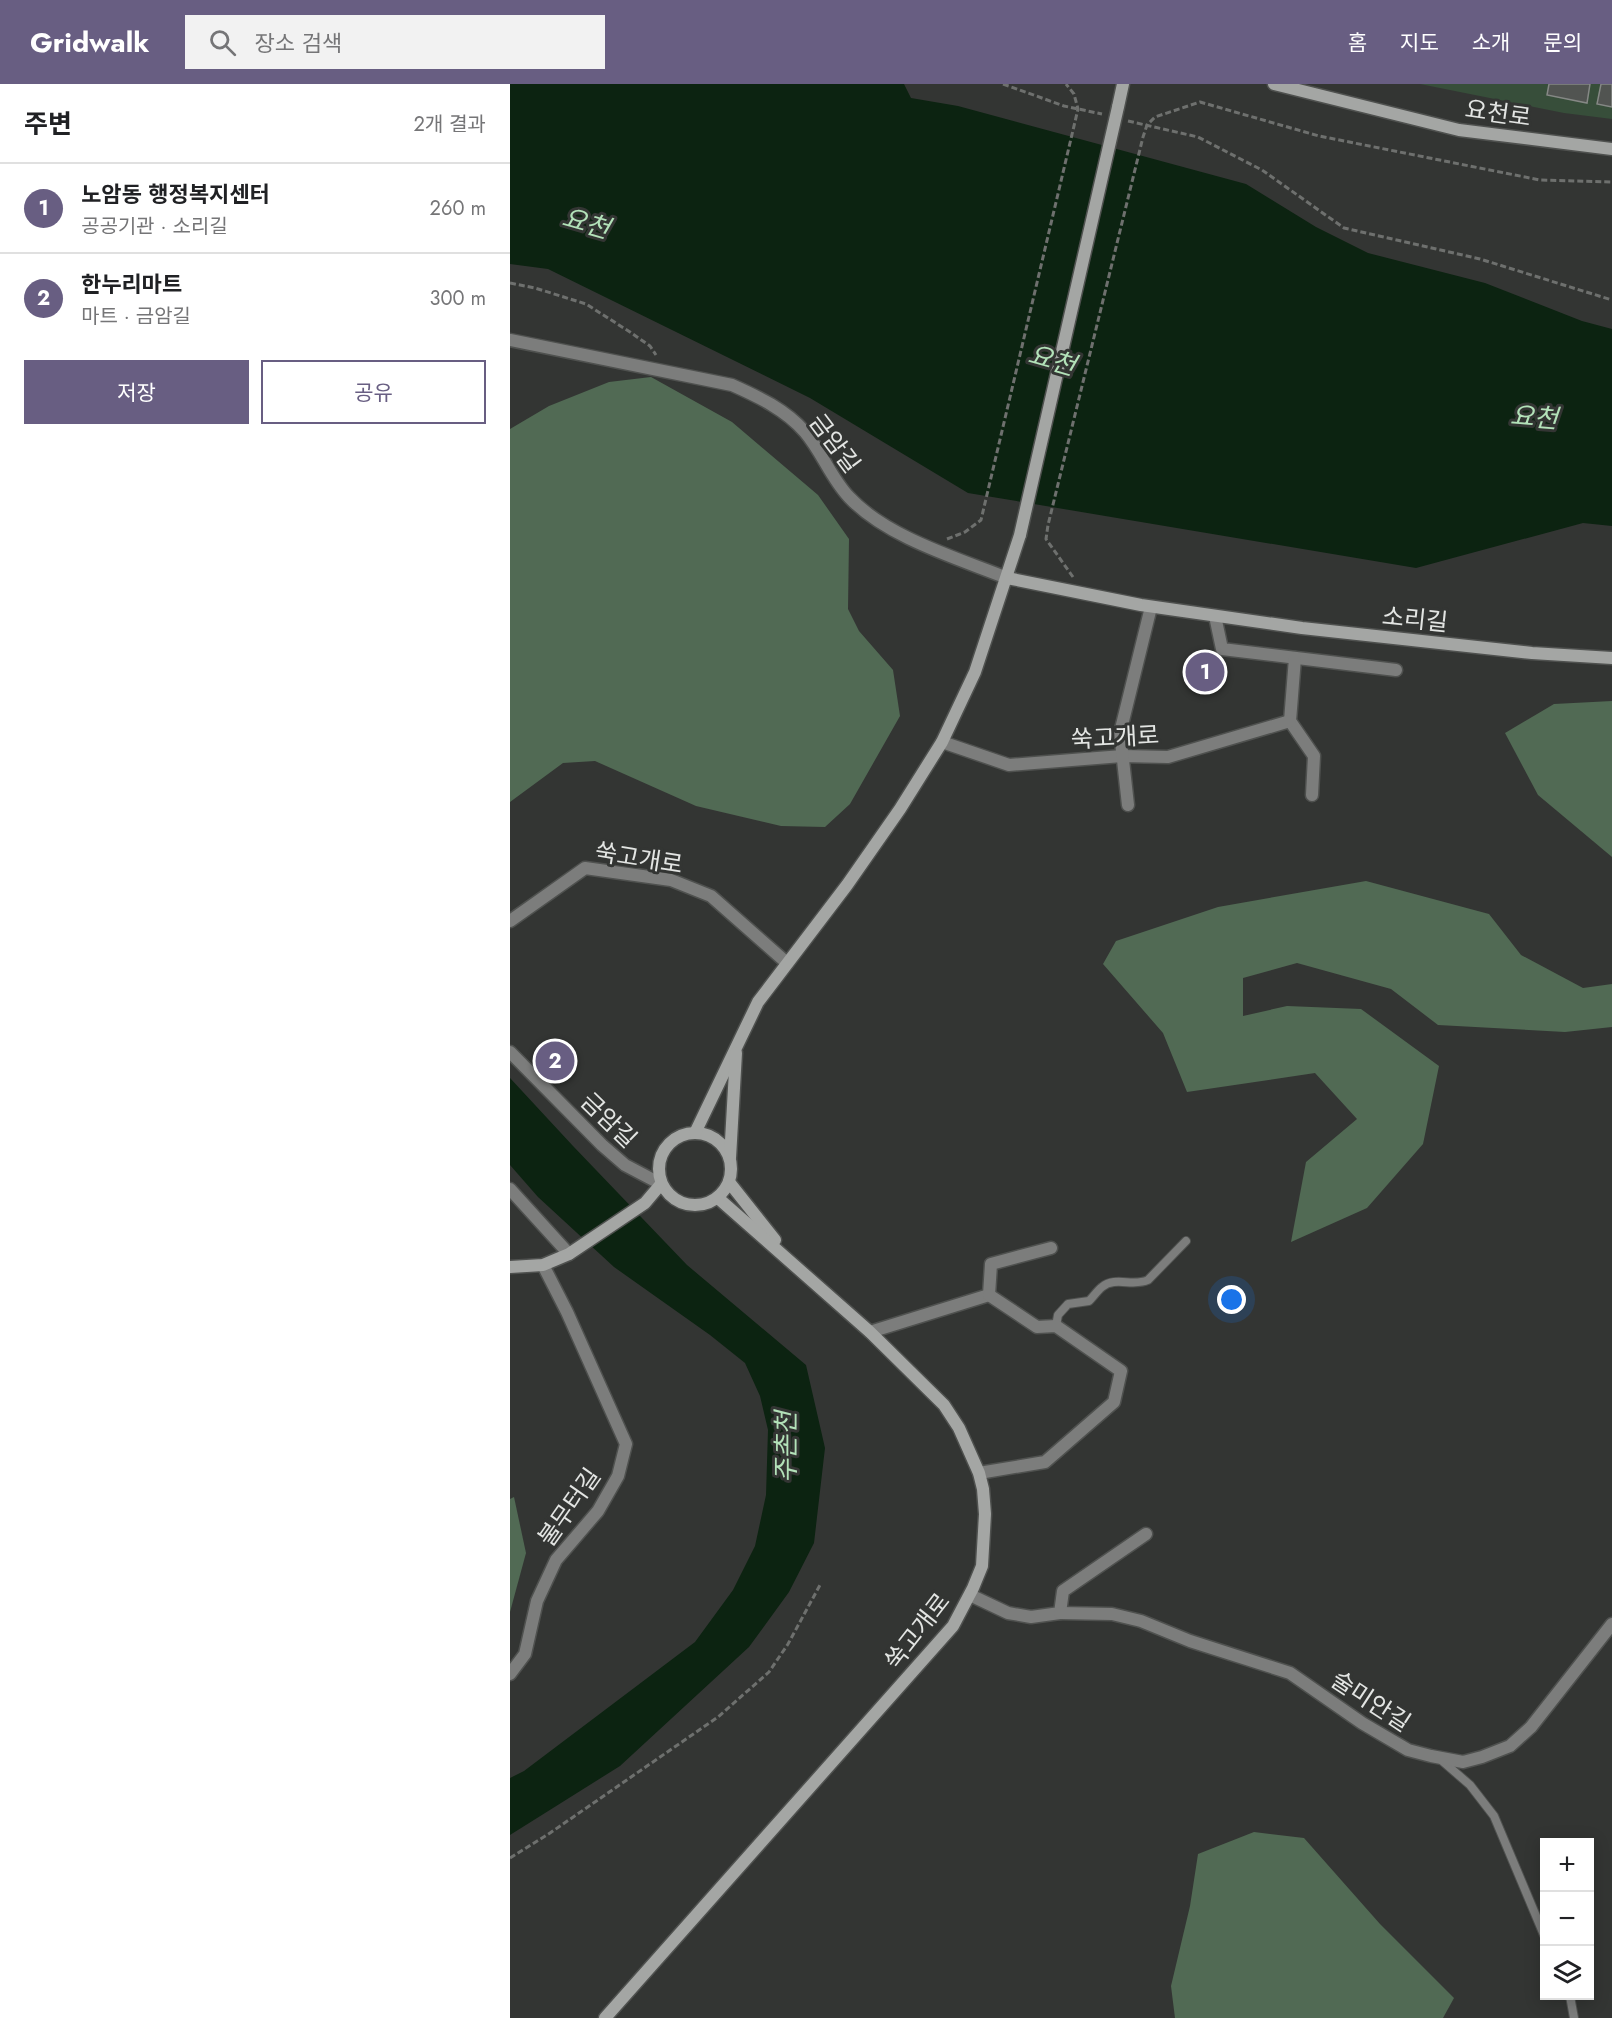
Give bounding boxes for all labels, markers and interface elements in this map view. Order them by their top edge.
search box [185,15,605,69]
text: Gridwalk [30,22,149,63]
icon: search [206,26,239,59]
text: 장소 검색 [254,27,342,59]
text: 홈 [1348,28,1367,58]
text: 지도 [1400,28,1439,58]
text: 소개 [1472,28,1510,58]
text: 문의 [1543,28,1582,58]
street label: 요천로 [1463,91,1533,135]
text: 주변 [24,105,72,143]
text: 2개 결과 [413,110,486,139]
text: 노암동 행정복지센터 [81,178,270,210]
text: 1 [38,194,49,223]
text: 260 m [430,194,486,223]
water label: 요천 [558,198,617,249]
text: 공공기관 · 소리길 [81,212,228,241]
text: 한누리마트 [81,268,182,300]
text: 2 [37,284,50,313]
text: 300 m [429,284,486,313]
text: 마트 · 금암길 [81,302,191,331]
water label: 요천 [1024,335,1083,386]
button: 저장 [24,360,249,424]
button: 공유 [261,360,486,424]
water label: 요천 [1509,396,1563,438]
street label: 금암길 [801,406,869,480]
street label: 소리길 [1380,598,1450,640]
pin: 1 [1186,650,1224,694]
street label: 쑥고개로 [1070,717,1160,757]
street label: 쑥고개로 [593,834,685,882]
pin: 2 [536,1038,574,1084]
street label: 금암길 [573,1084,645,1156]
your location [1217,1285,1246,1314]
water label: 주촌천 [767,1408,805,1483]
street label: 불무터길 [529,1461,609,1553]
street label: 쑥고개로 [876,1585,958,1677]
street label: 술미안길 [1324,1662,1418,1740]
map controls [1540,1838,1594,2000]
button: + [1540,1838,1594,1892]
button: − [1540,1892,1594,1946]
button: layers [1540,1946,1594,2000]

